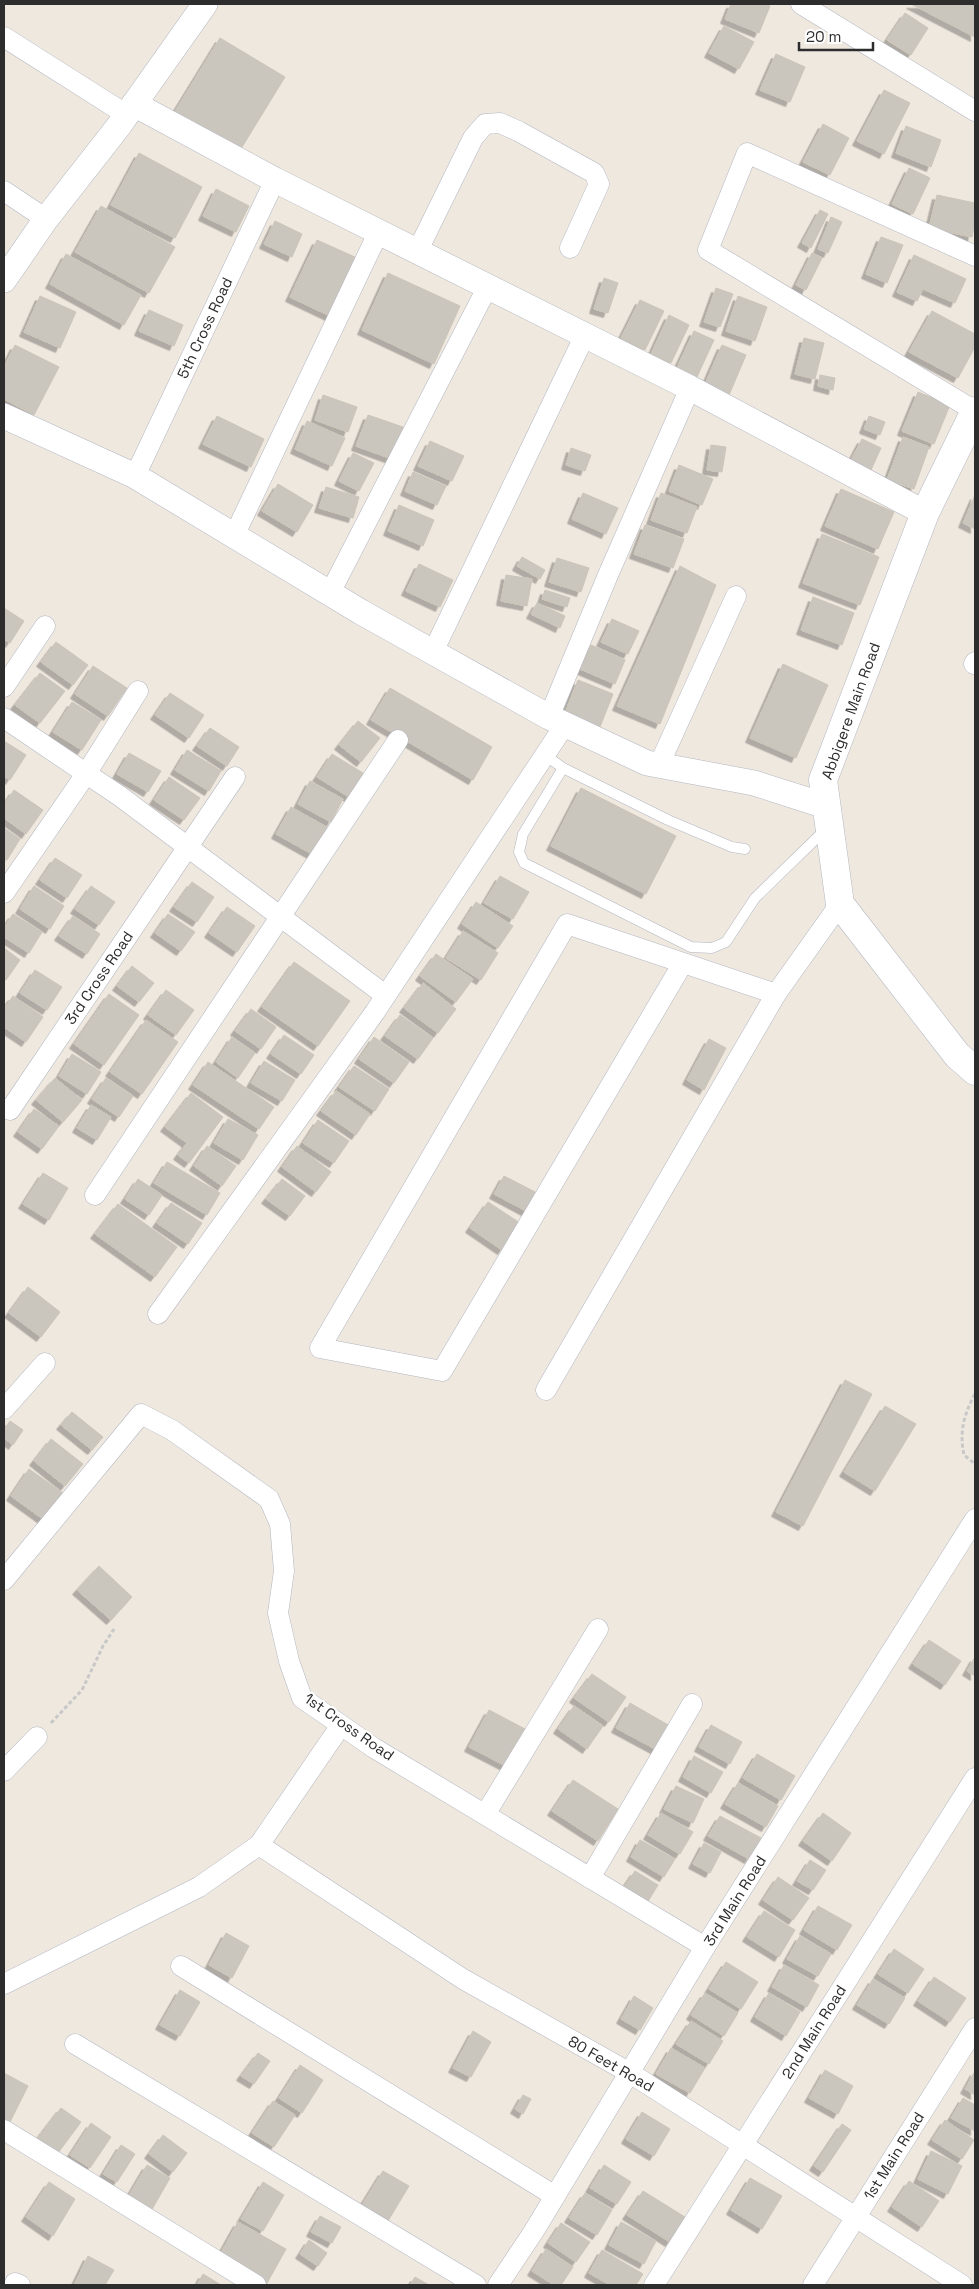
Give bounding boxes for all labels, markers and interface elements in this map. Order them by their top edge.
scale bar [799,20,873,52]
text: 20 m [806,27,841,46]
street label: 5th Cross Road [173,274,236,382]
street label: Abbigere Main Road [817,640,884,782]
street label: 3rd Cross Road [60,927,137,1028]
street label: 1st Cross Road [301,1689,398,1765]
street label: 3rd Main Road [699,1852,770,1949]
street label: 2nd Main Road [777,1981,850,2082]
street label: 80 Feet Road [565,2031,658,2096]
street label: 1st Main Road [859,2108,928,2203]

